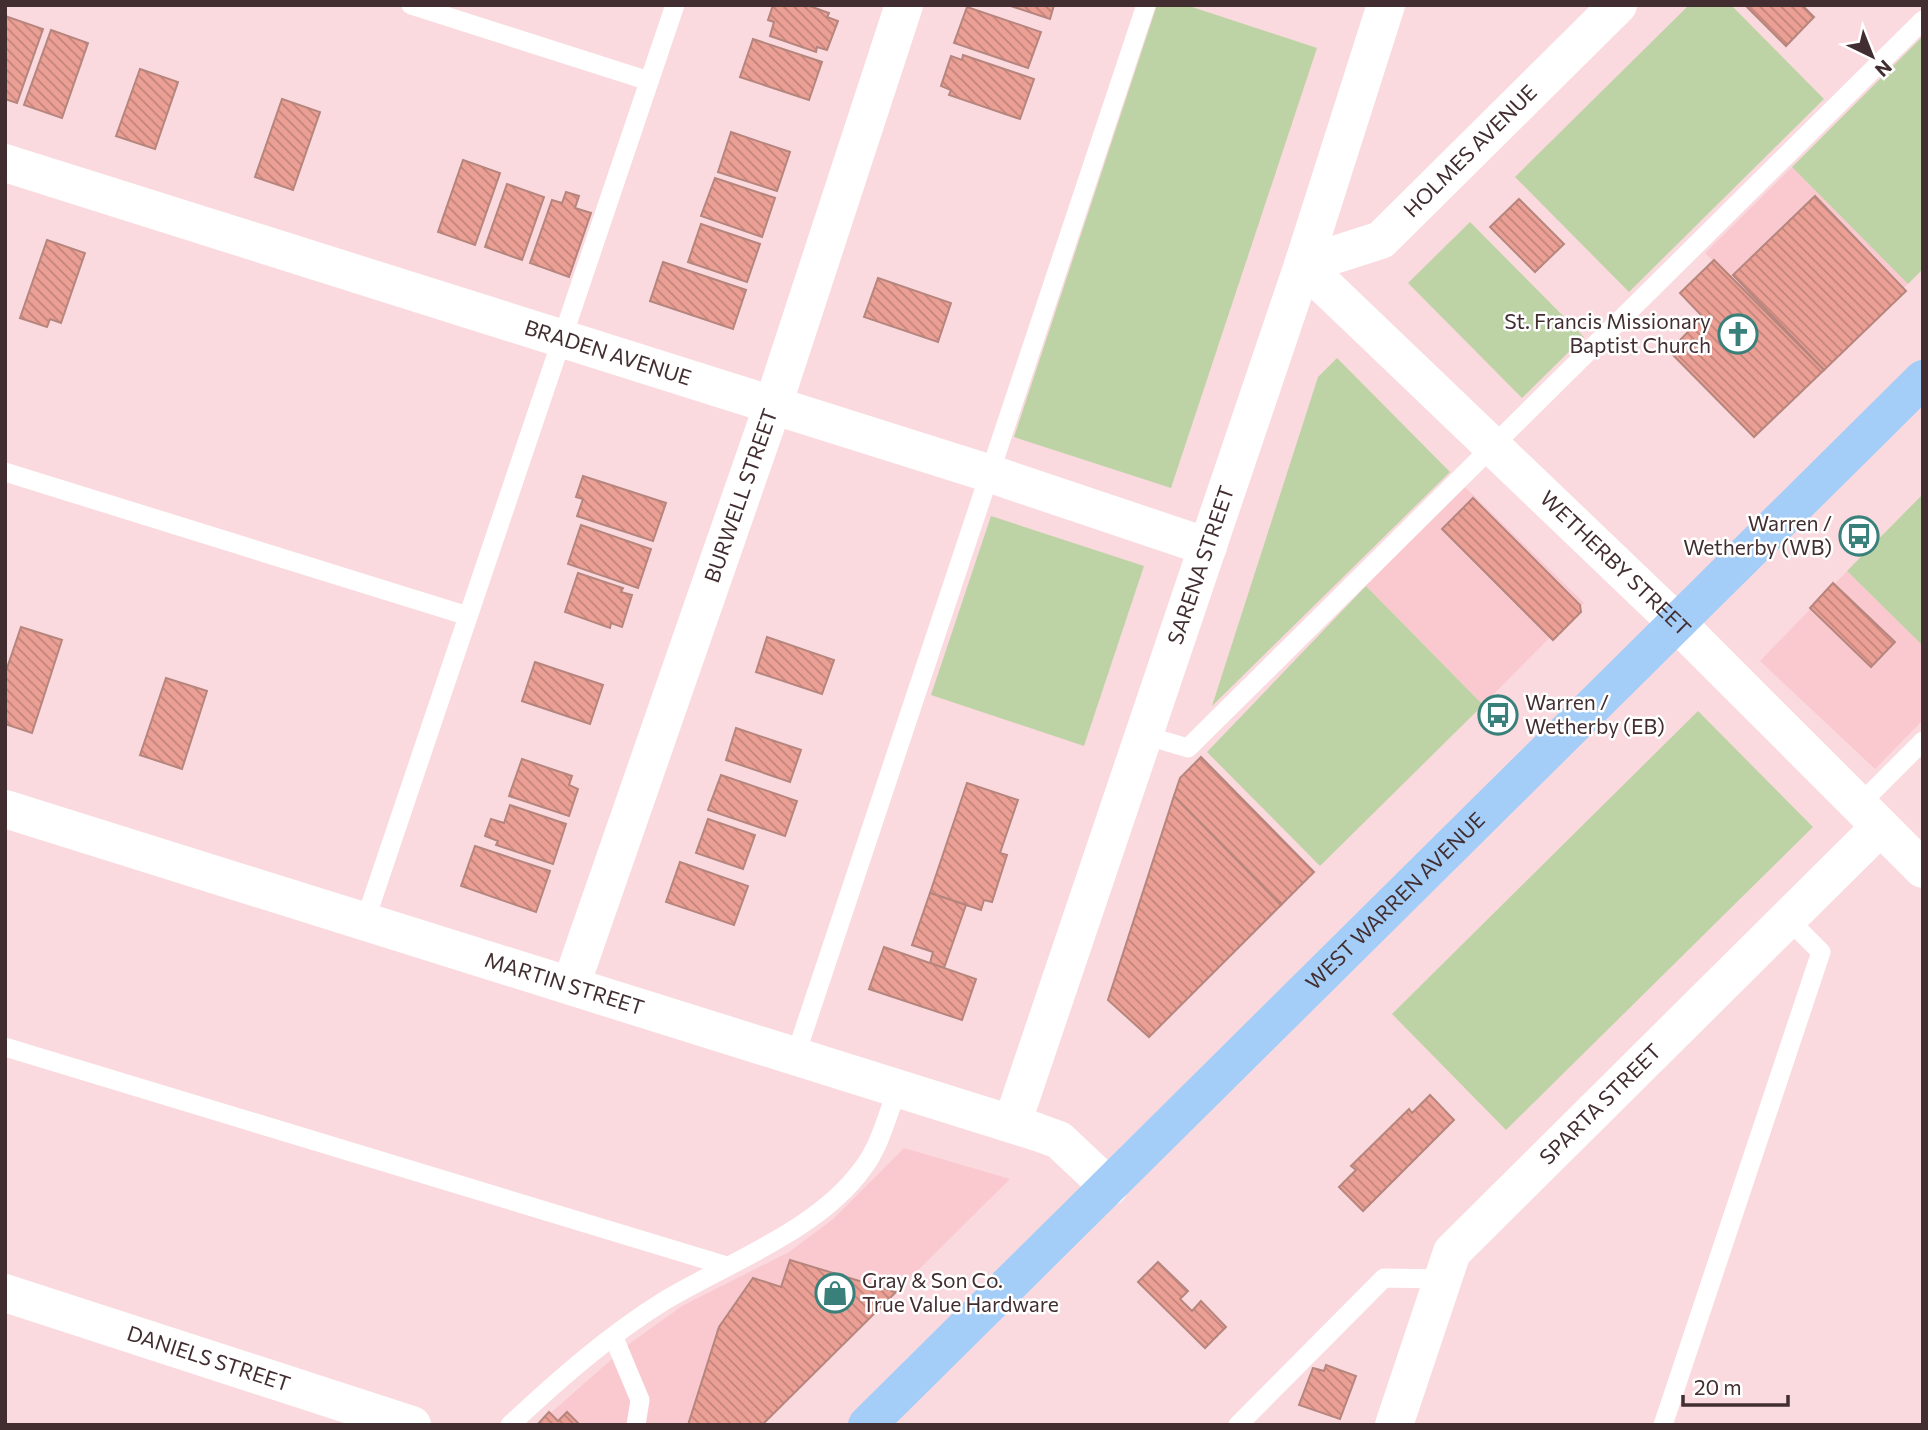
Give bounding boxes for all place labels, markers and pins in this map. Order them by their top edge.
place label: St. Francis Missionary Baptist Church [1504,308,1711,357]
church icon: St. Francis Missionary Baptist Church [1717,313,1759,355]
place label: Warren / Wetherby (WB) [1683,510,1832,559]
bus stop icon: Warren / Wetherby (WB) [1838,515,1880,557]
place label: Warren / Wetherby (EB) [1525,689,1665,738]
bus stop icon: Warren / Wetherby (EB) [1477,694,1519,736]
place label: Gray & Son Co. True Value Hardware [862,1267,1059,1316]
shop icon: Gray & Son Co. True Value Hardware [814,1272,856,1314]

